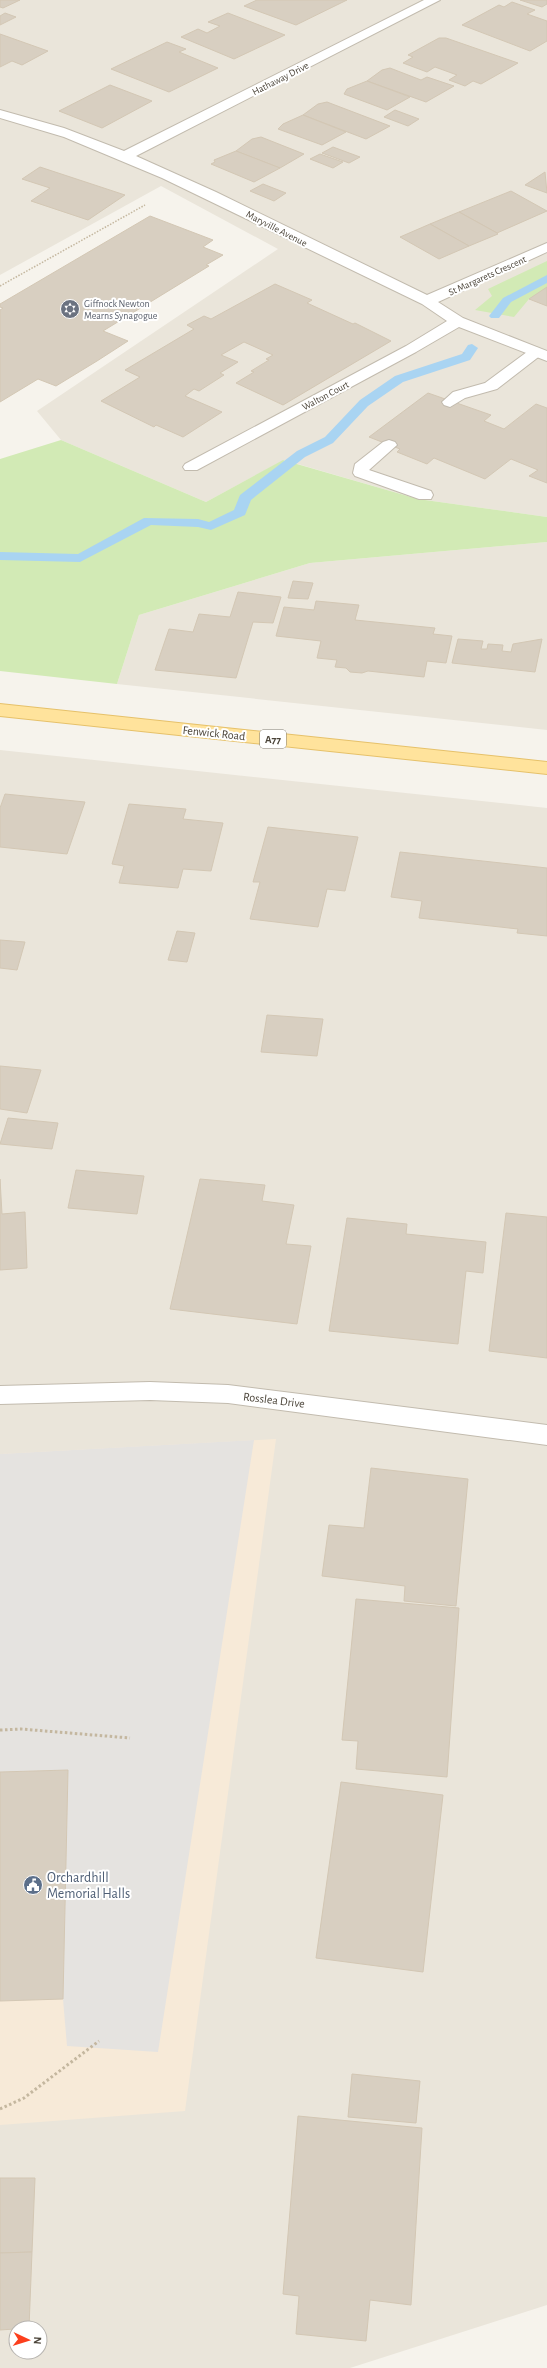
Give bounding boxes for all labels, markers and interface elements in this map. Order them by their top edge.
street label: Hathaway Drive [251,60,311,97]
street label: Maryville Avenue [244,209,309,249]
street label: St Margarets Crescent [447,254,529,298]
synagogue icon: Giffnock Newton Mearns Synagogue [59,298,81,320]
place label: Giffnock Newton Mearns Synagogue [84,299,158,321]
street label: Walton Court [300,379,351,412]
street label: Fenwick Road [182,724,246,742]
road number: A77 [260,730,286,748]
street label: Rosslea Drive [243,1390,305,1410]
place label: Orchardhill Memorial Halls [47,1871,130,1901]
public building icon: Orchardhill Memorial Halls [22,1874,44,1896]
north arrow [8,2320,48,2360]
text: N [32,2336,43,2345]

